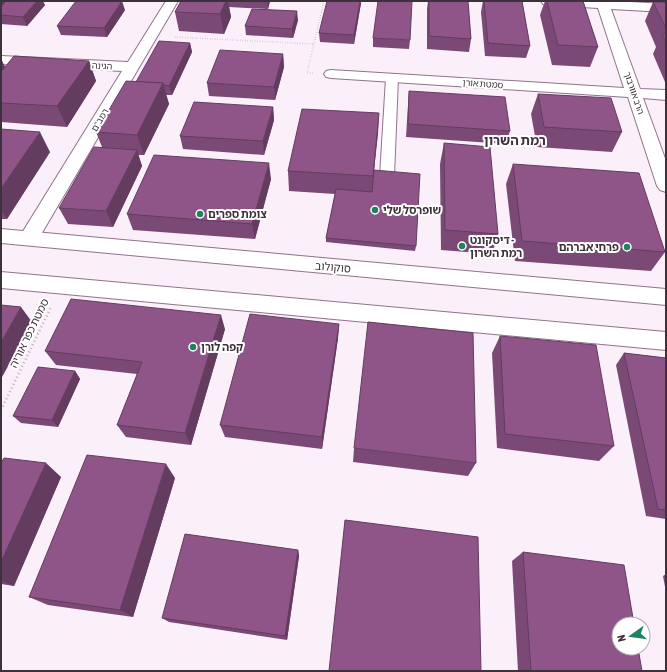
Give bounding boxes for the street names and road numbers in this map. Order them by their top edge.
street label: הגינה [92,60,112,72]
street label: הרב אוורבוך [622,70,646,116]
street label: סמטת אורן [462,78,504,90]
street label: רמב"ם [89,107,111,133]
street label: סוקולוב [315,259,351,275]
street label: סמטת כפר אוריה [7,296,51,370]

